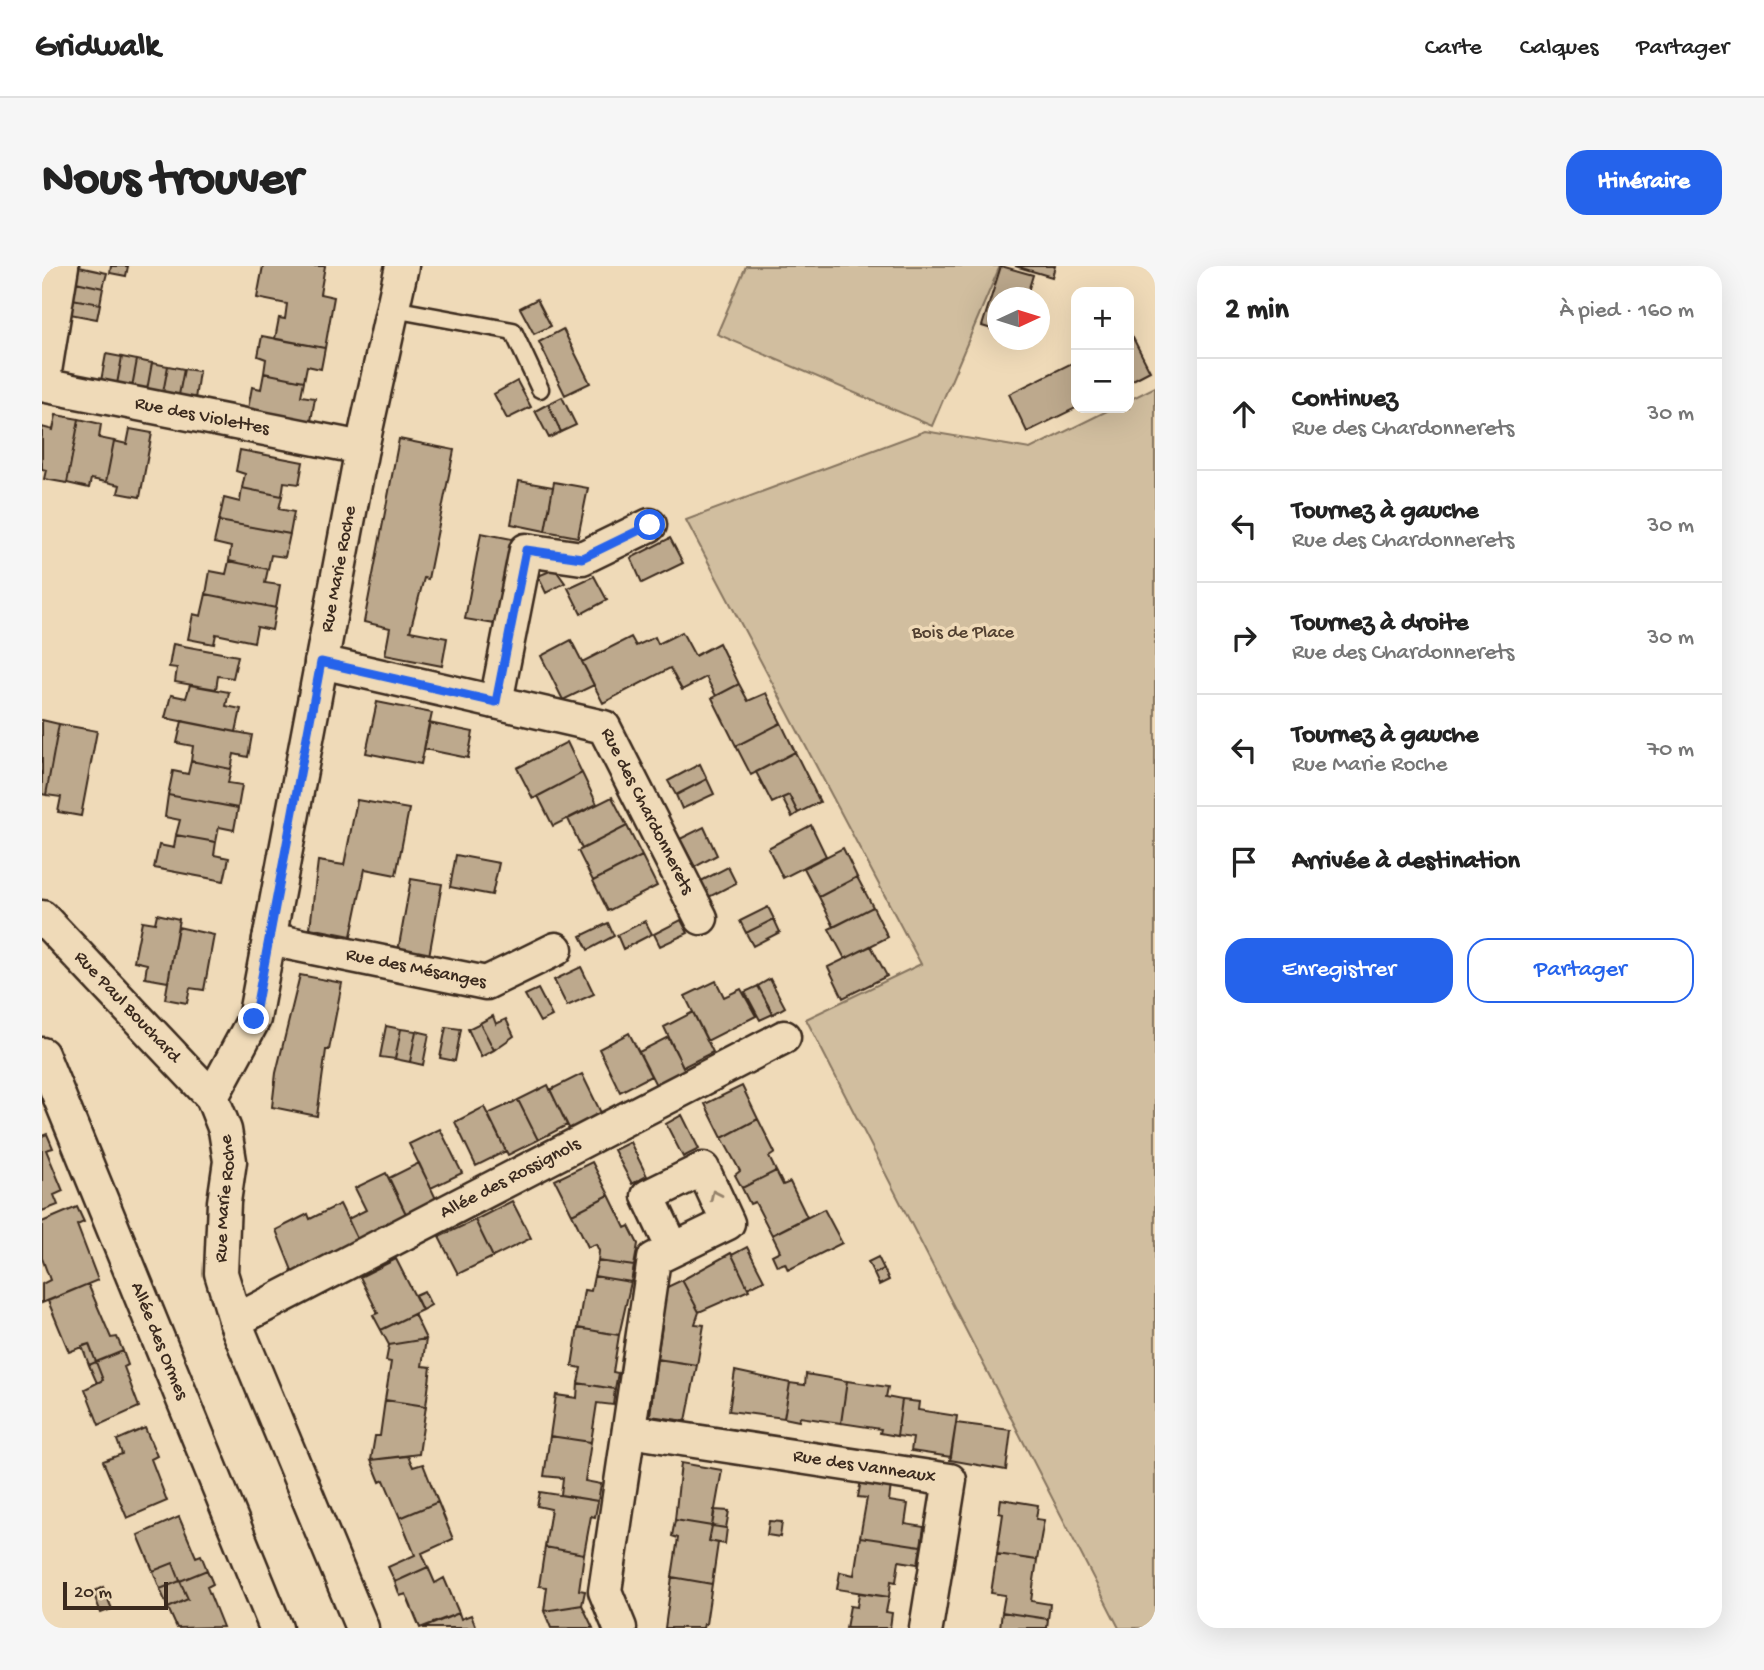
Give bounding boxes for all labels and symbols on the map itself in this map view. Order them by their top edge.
north arrow [987,287,1050,350]
street label: Rue des Violettes [133,392,272,441]
street label: Rue Marie Roche [316,504,362,634]
route start [634,509,665,540]
park label: Bois de Place [911,622,1014,645]
street label: Rue des Chardonnerets [595,724,699,899]
street label: Rue des Mésanges [344,943,489,994]
street label: Rue Paul Bouchard [69,946,187,1069]
route end [238,1003,269,1034]
street label: Allée des Rossignols [436,1132,585,1224]
street label: Rue Marie Roche [210,1133,241,1263]
one-way arrow [709,1189,723,1202]
street label: Allée des Ormes [125,1279,194,1404]
street label: Rue des Vanneaux [791,1445,937,1489]
scale bar [63,1579,168,1611]

